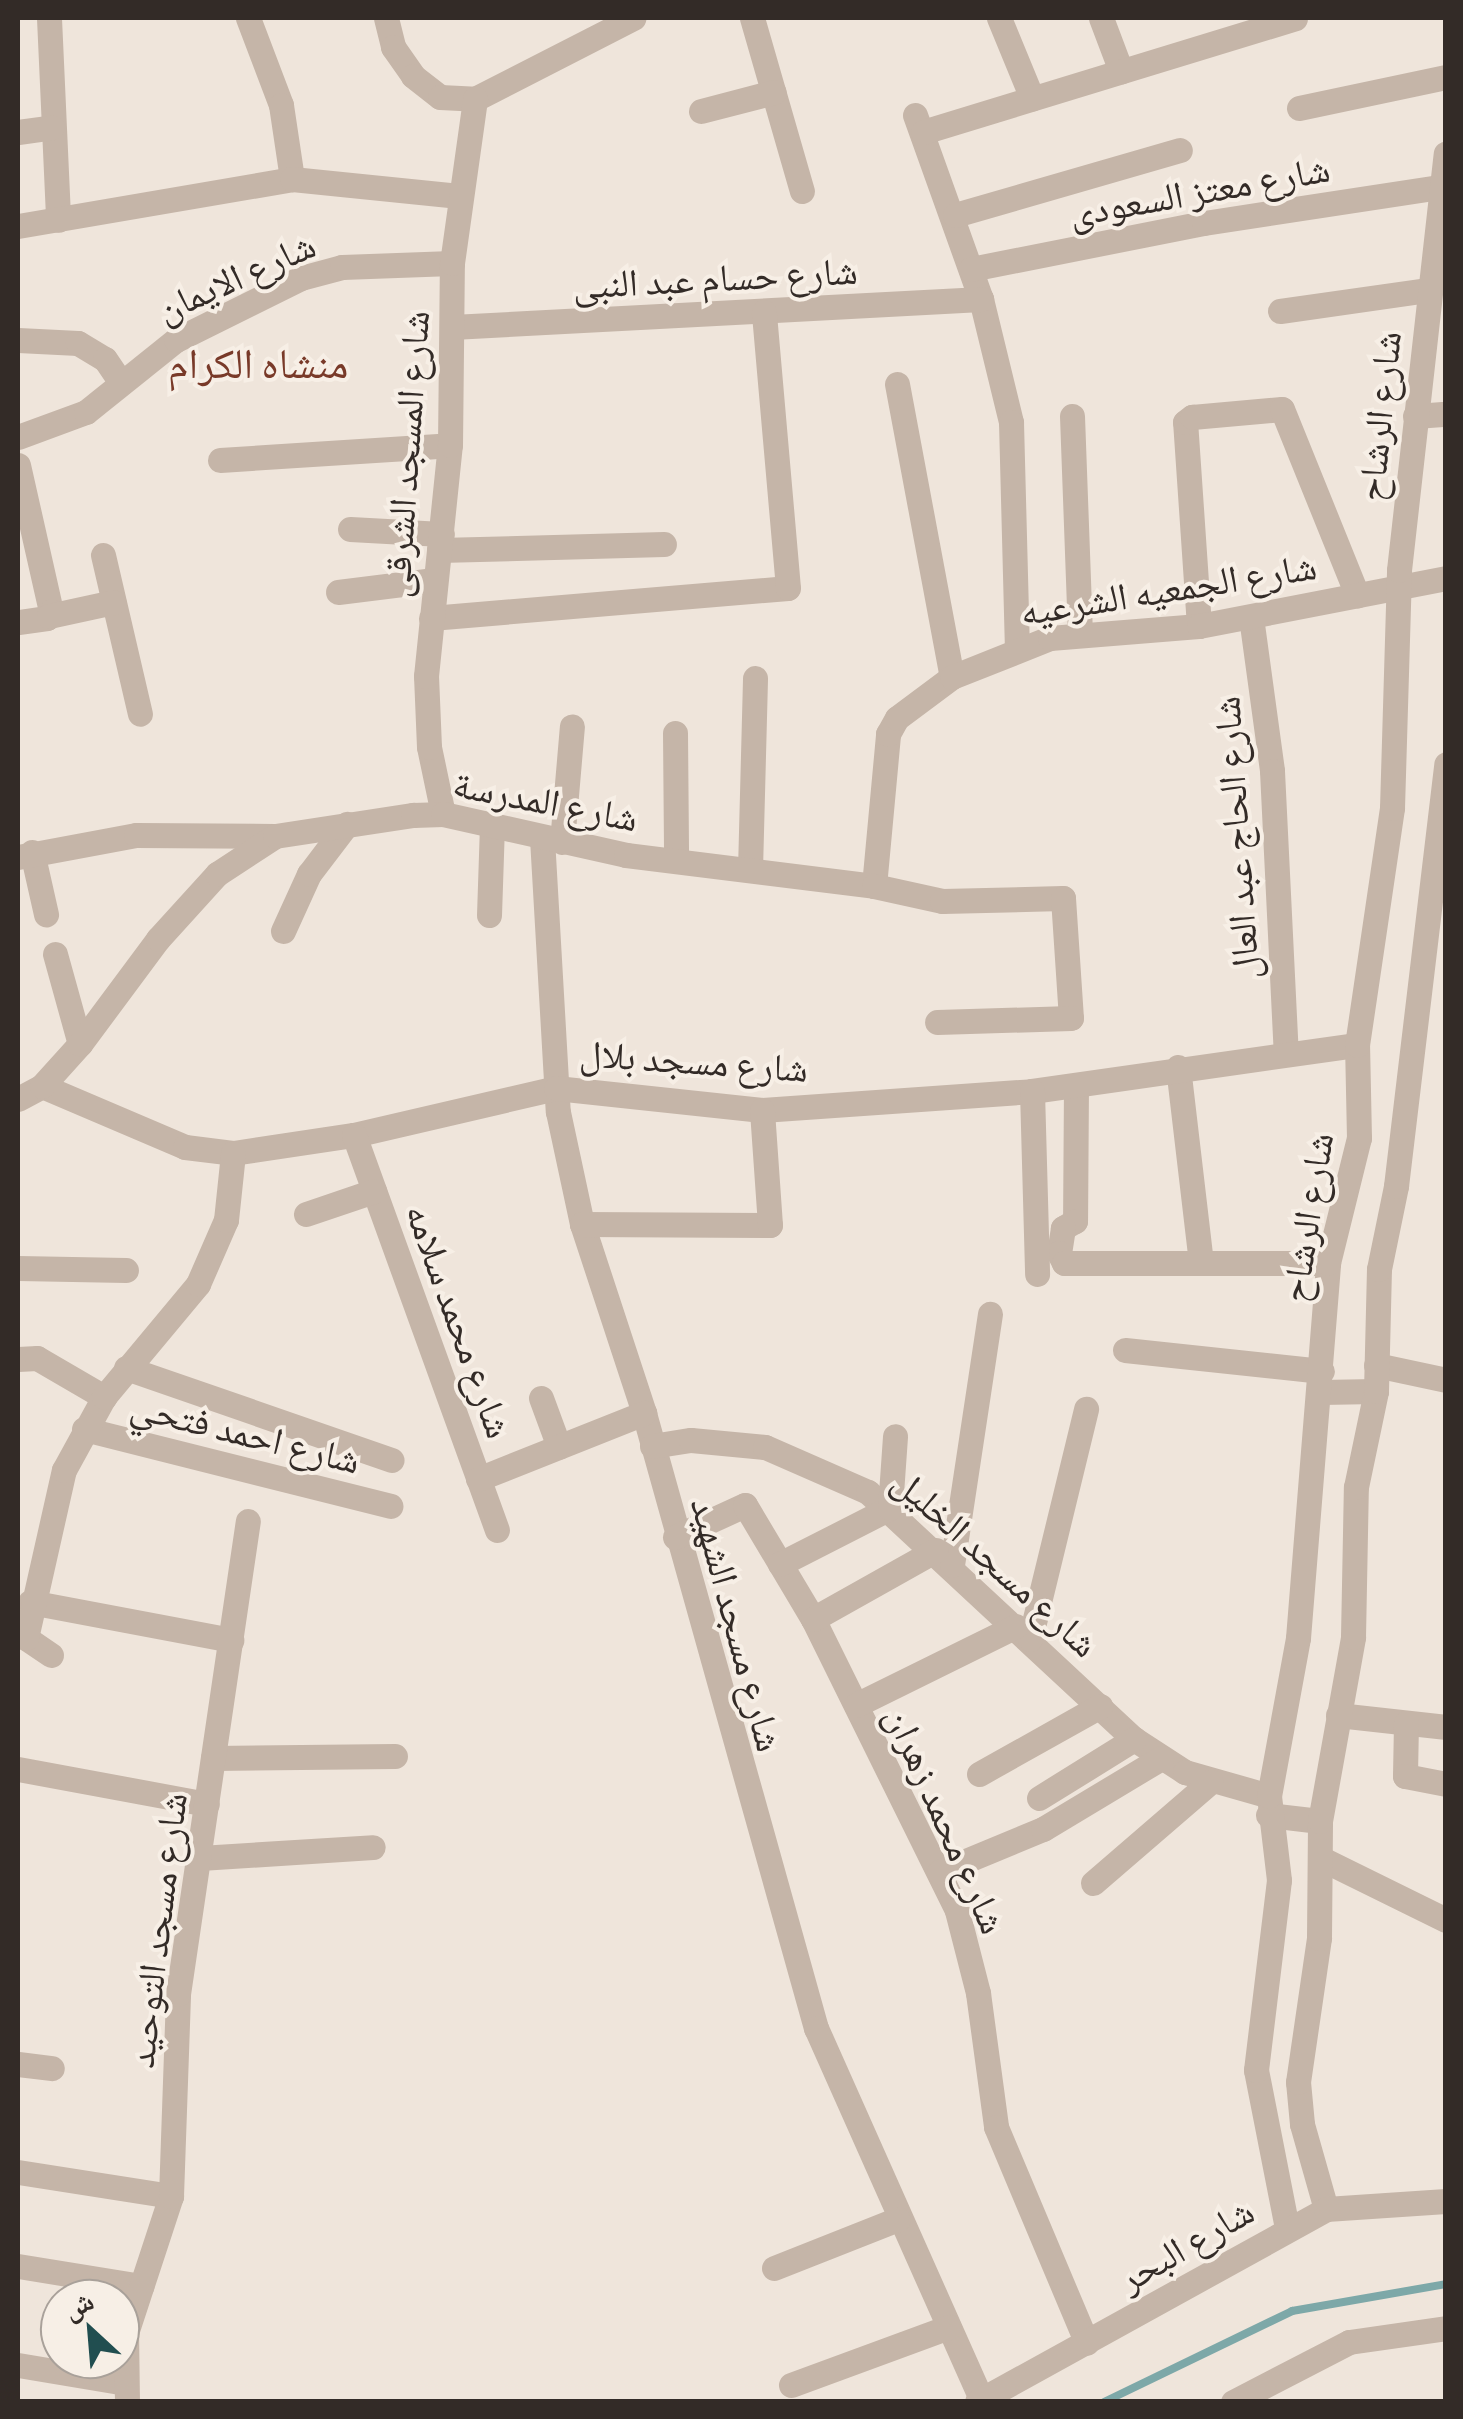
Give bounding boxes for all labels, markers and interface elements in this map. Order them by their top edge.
street label: شارع معتز السعودى [1065,144,1333,234]
street label: شارع الايمان [149,220,321,330]
street label: شارع حسام عبد النبى [571,246,859,306]
street label: شارع المسجد الشرقى [371,309,437,599]
street label: شارع الرشاح [1345,329,1409,503]
district label: منشاه الكرام [168,336,348,386]
street label: شارع الجمعيه الشرعيه [1017,541,1319,633]
street label: شارع الحاج عبد العال [1201,695,1267,981]
street label: شارع المدرسة [450,759,642,839]
street label: شارع مسجد بلال [578,1028,810,1090]
street label: شارع الرشاح [1269,1129,1341,1305]
street label: شارع محمد سلامه [398,1197,524,1443]
street label: شارع احمد فتحي [127,1380,365,1482]
street label: شارع مسجد الخليل [885,1457,1109,1665]
street label: شارع مسجد الشهيد [683,1492,795,1756]
street label: شارع محمد زهران [878,1698,1018,1940]
street label: شارع مسجد التوحيد [115,1790,195,2070]
street label: شارع البحر [1109,2186,1261,2300]
north arrow [40,2279,140,2379]
text: ش [57,2282,99,2326]

